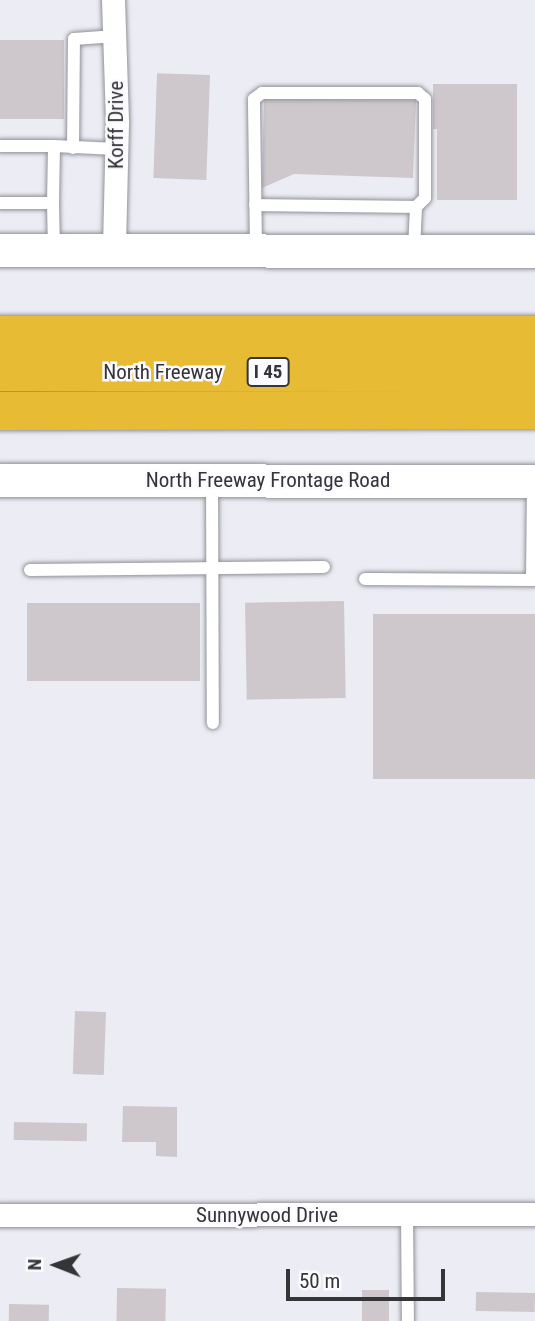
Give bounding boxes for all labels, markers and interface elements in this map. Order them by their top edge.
street label: Korff Drive [103,81,129,169]
road number: I 45 [245,356,291,388]
street label: North Freeway [103,359,223,385]
street label: North Freeway Frontage Road [146,467,390,493]
street label: Sunnywood Drive [196,1202,338,1228]
north arrow [21,1230,91,1300]
scale bar [290,1254,449,1298]
text: N [23,1259,46,1271]
text: 50 m [299,1269,340,1293]

